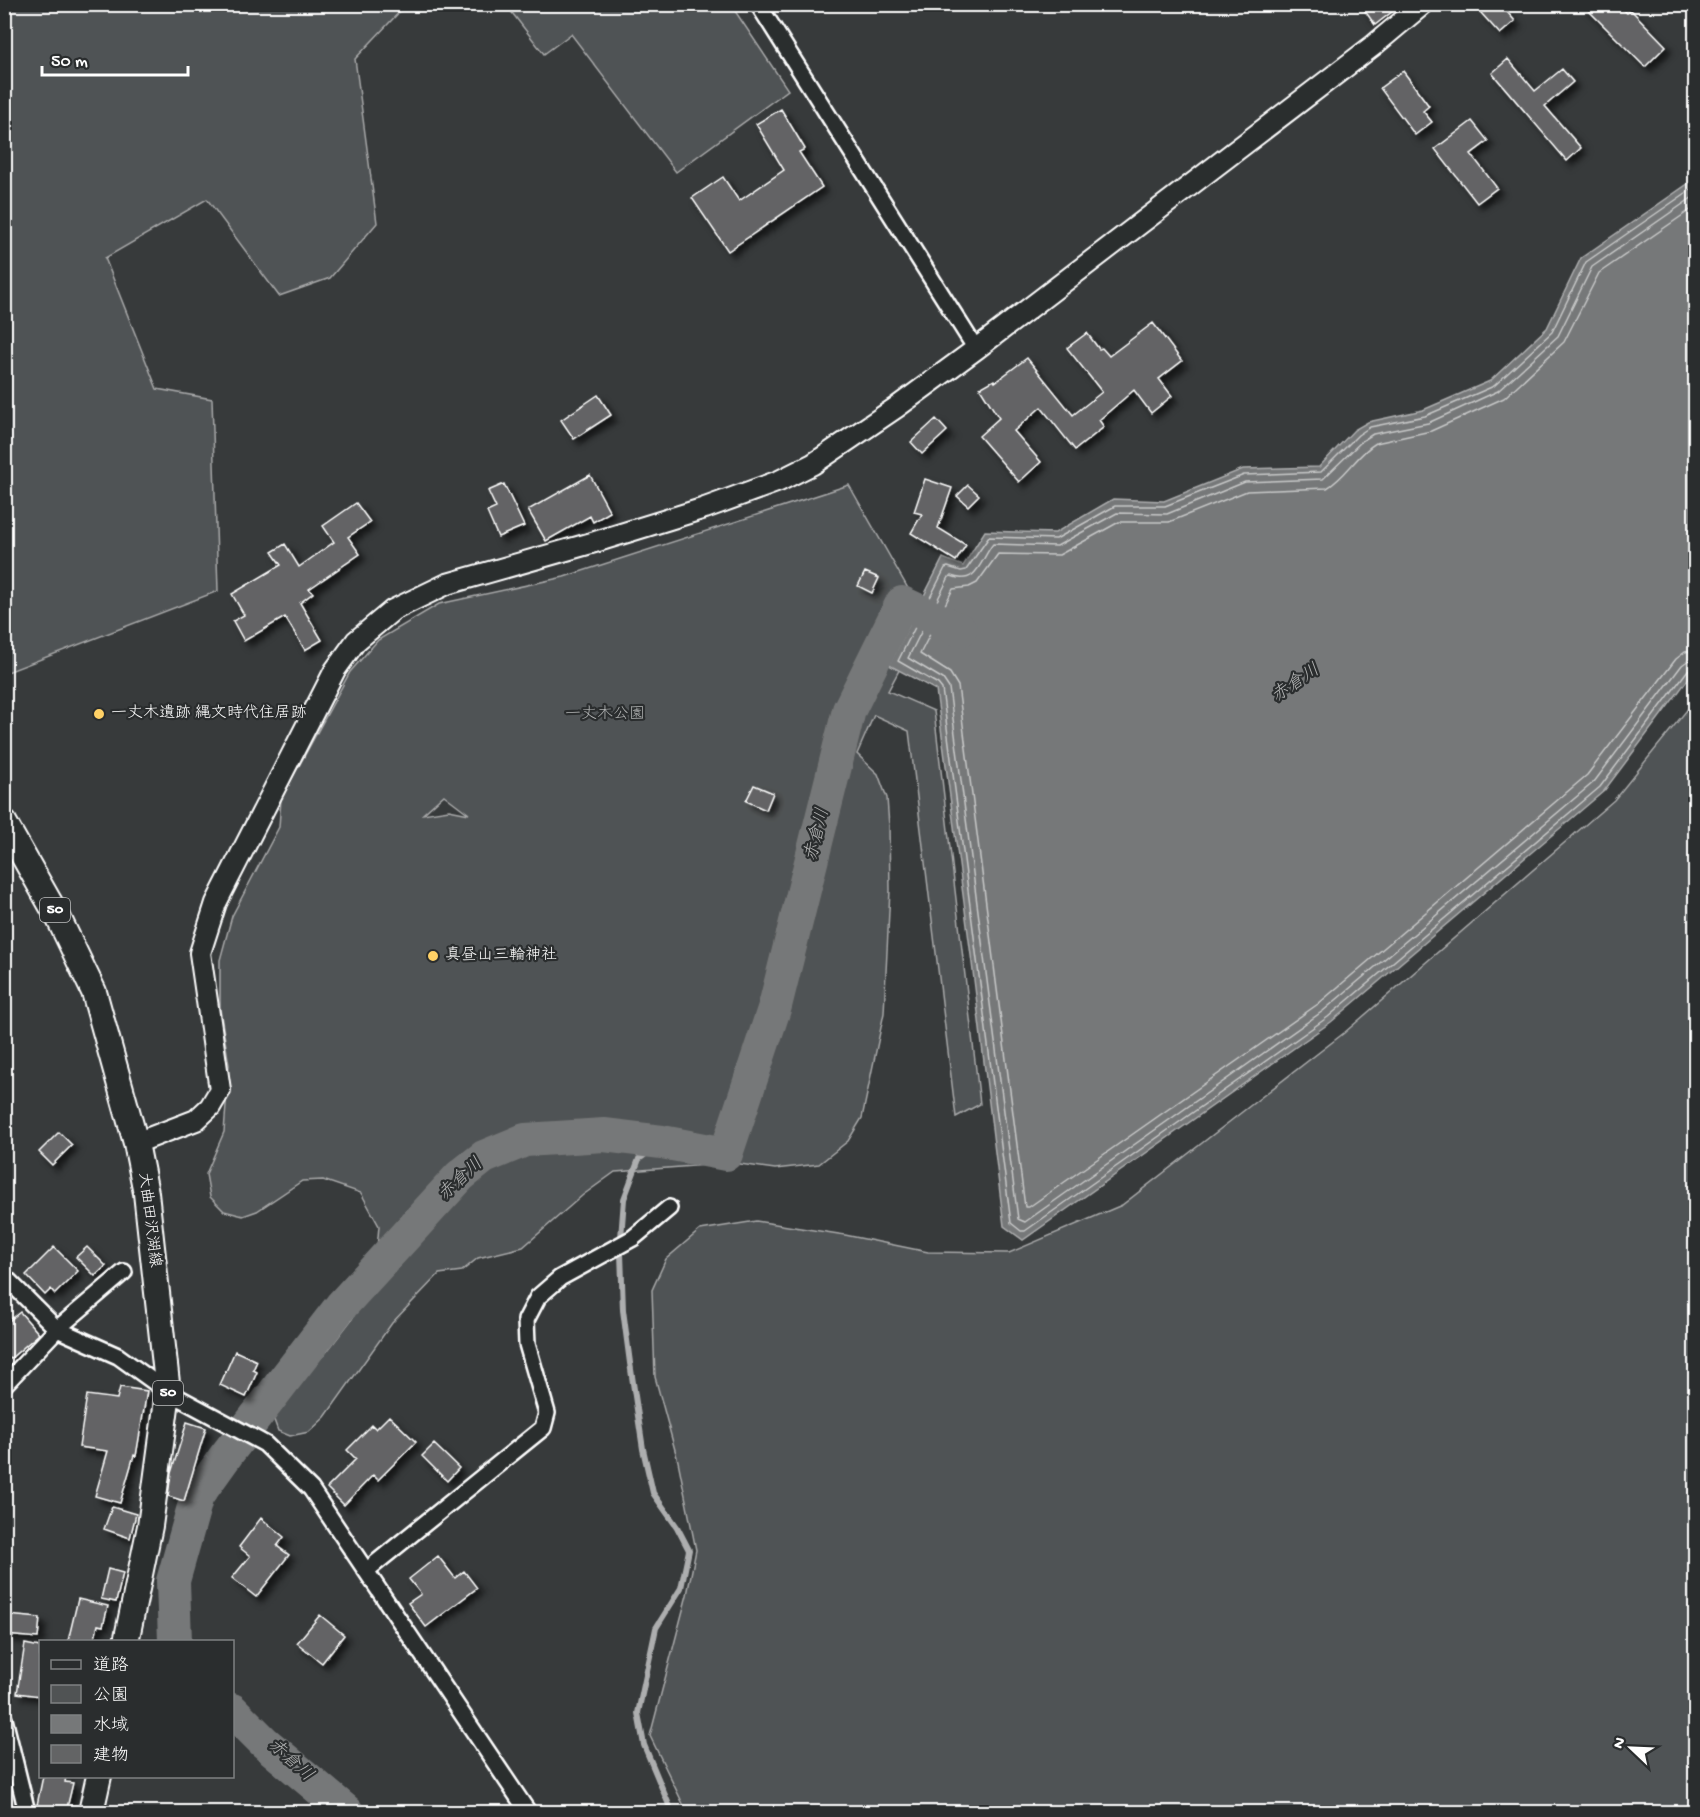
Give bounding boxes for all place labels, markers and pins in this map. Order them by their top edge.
place label: 一丈木遺跡 縄文時代住居跡 [111,703,307,724]
marker: 一丈木遺跡 縄文時代住居跡 [92,707,106,721]
place label: 真昼山三輪神社 [445,945,557,966]
marker: 真昼山三輪神社 [426,949,440,963]

